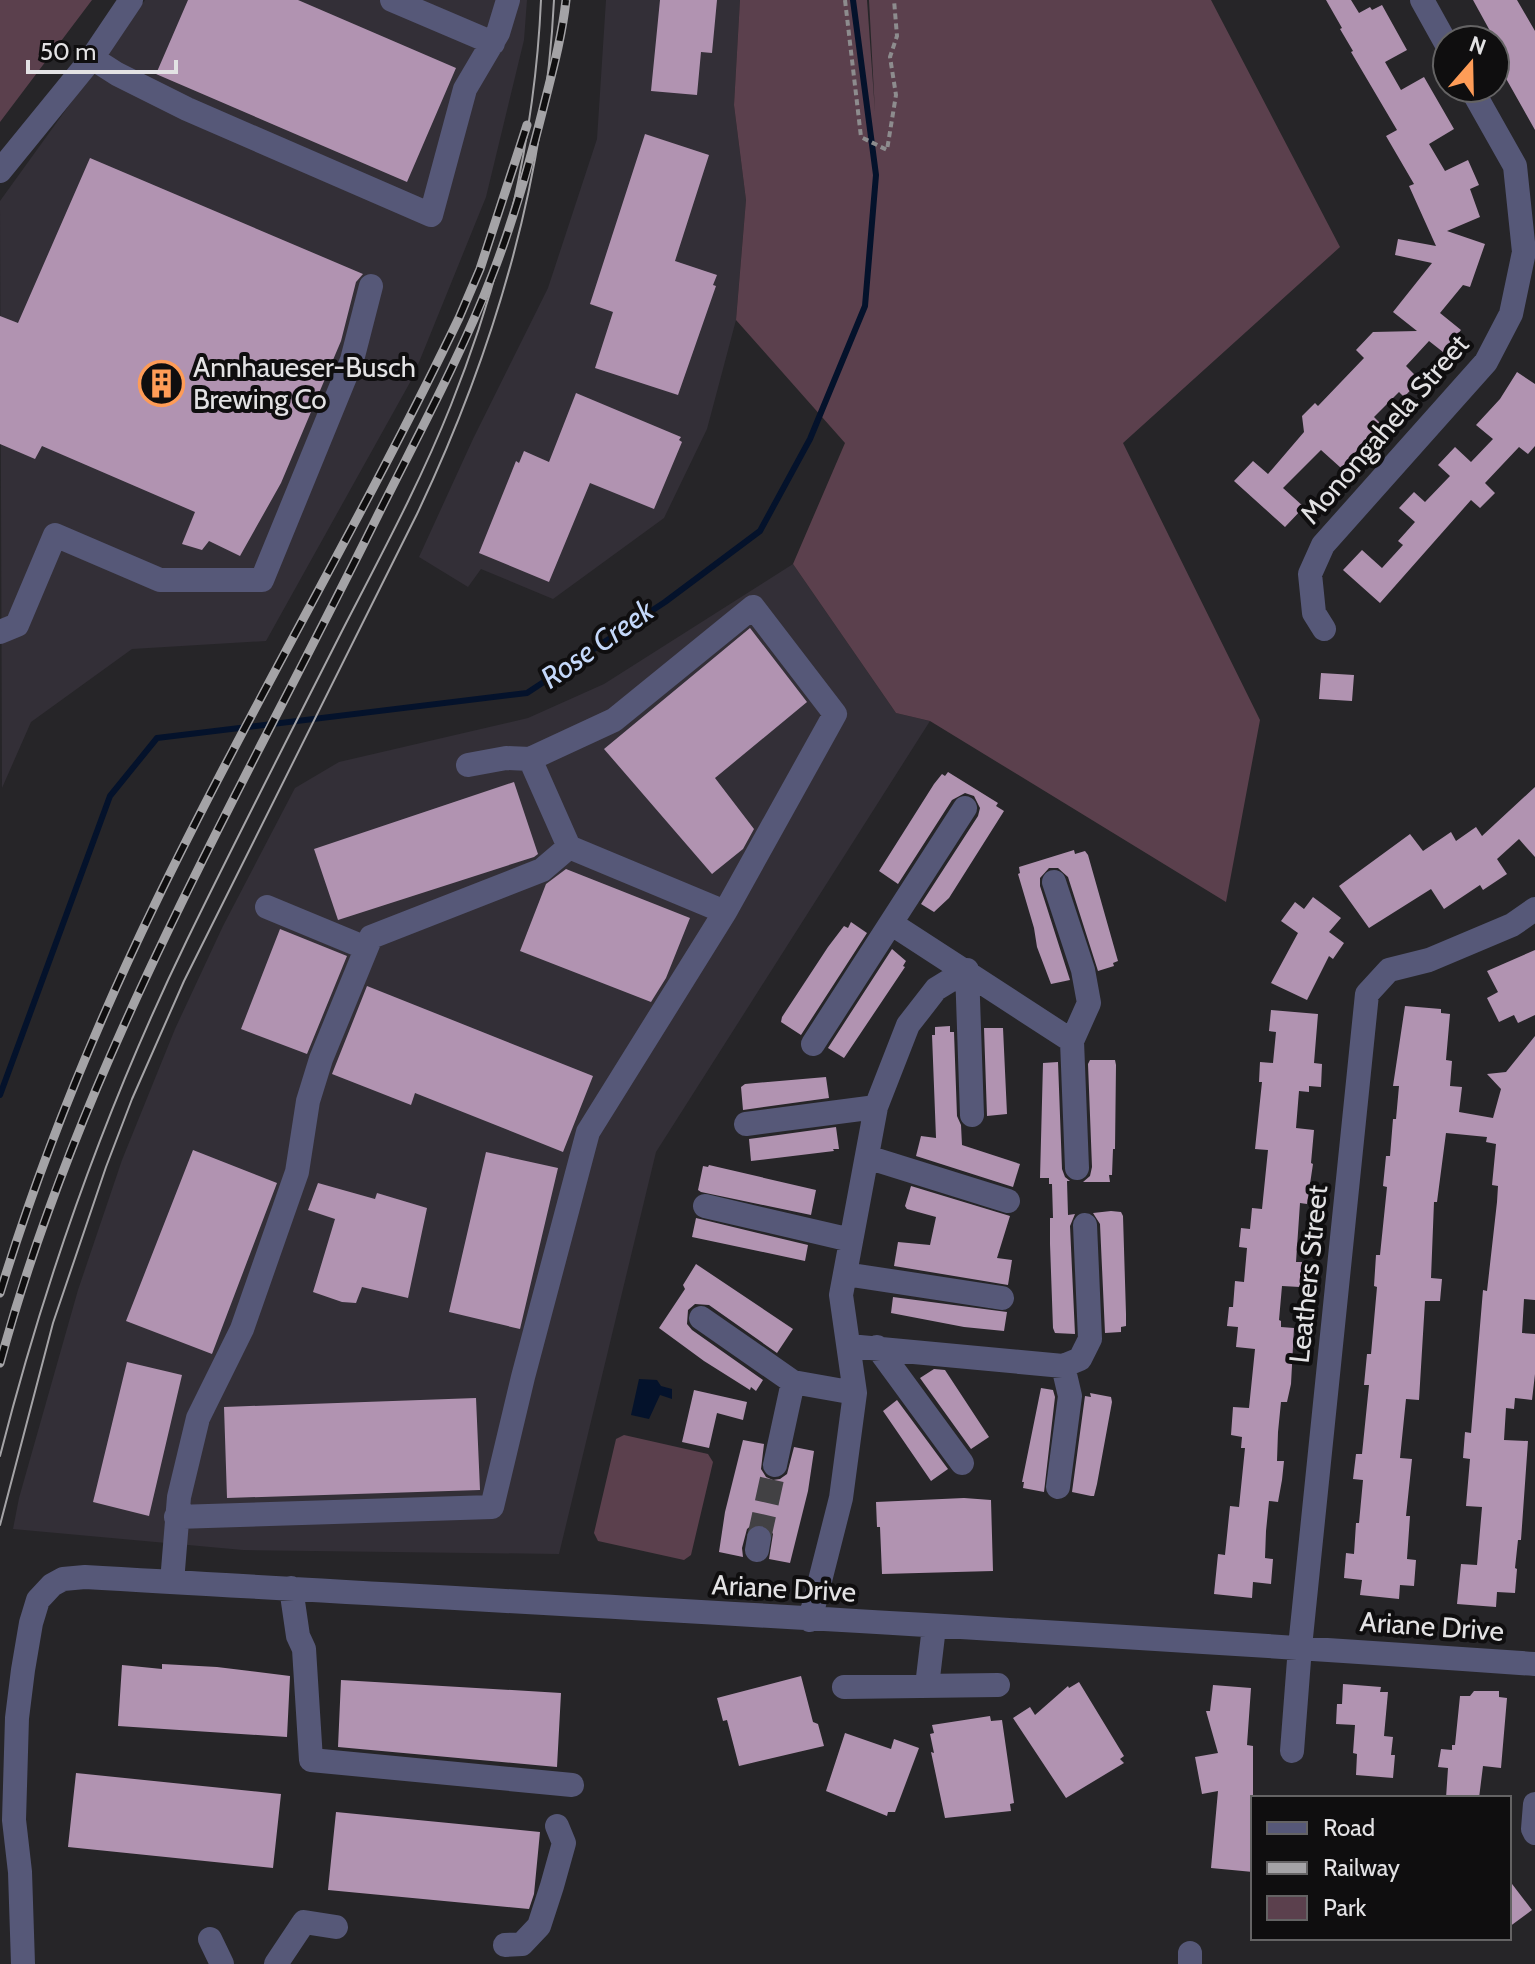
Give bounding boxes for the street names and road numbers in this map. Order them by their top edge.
street label: Monongahela Street [1293,327,1475,531]
street label: Leathers Street [1282,1183,1334,1365]
street label: Ariane Drive [711,1567,857,1609]
street label: Ariane Drive [1359,1604,1505,1648]

